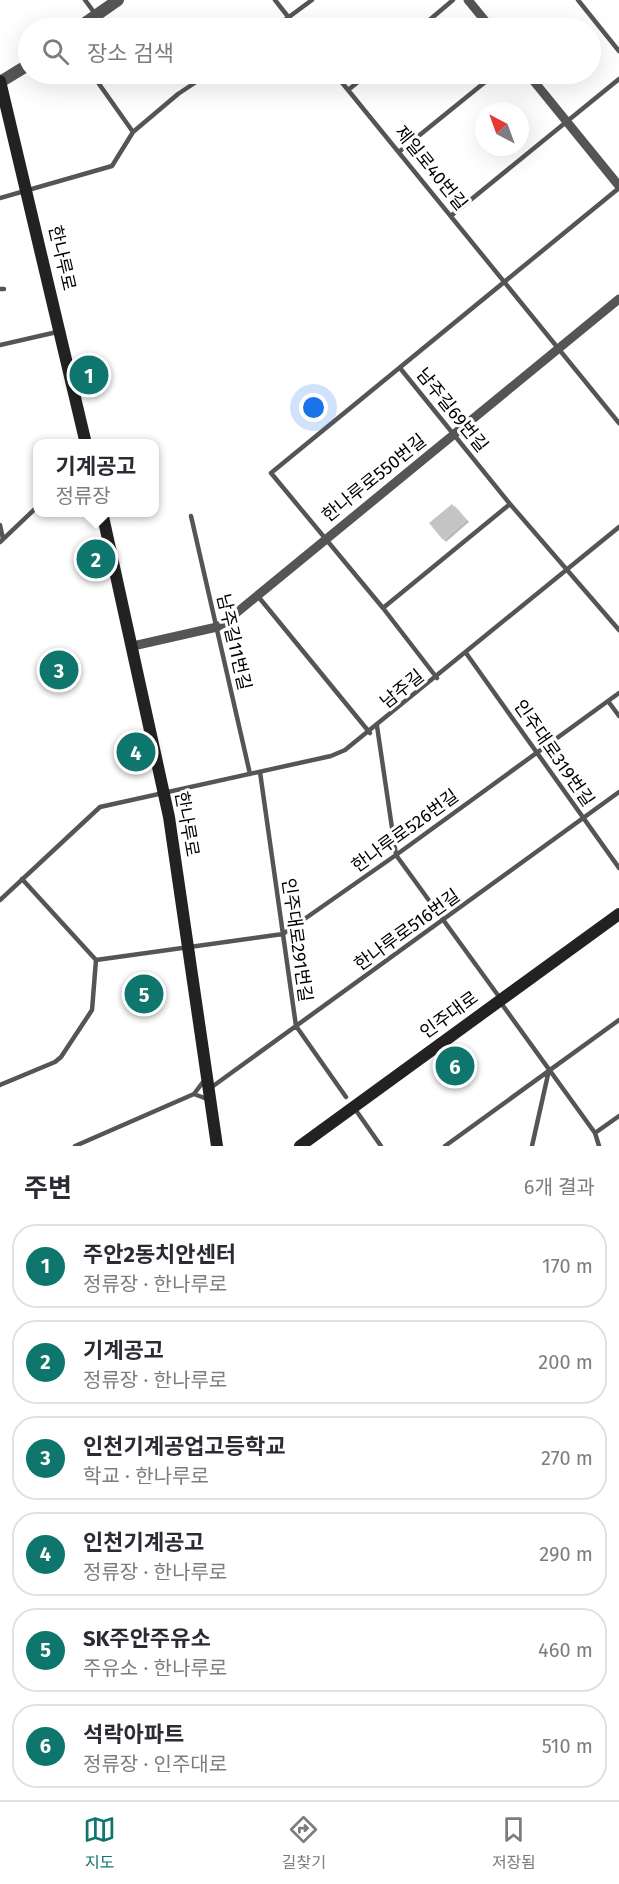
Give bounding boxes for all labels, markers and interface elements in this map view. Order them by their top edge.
search box [18,18,601,84]
icon: search [39,35,72,68]
text: 장소 검색 [87,40,174,67]
north arrow [475,102,529,156]
street label: 제일로40번길 [390,121,472,215]
street label: 한나루로 [44,223,80,293]
pin: 1 [70,352,109,398]
street label: 남주길69번길 [411,364,493,456]
your location [299,393,328,422]
street label: 한나루로550번길 [318,429,430,527]
popup [33,439,159,517]
text: 기계공고 [56,453,136,480]
text: 정류장 [56,484,111,508]
pin: 2 [76,536,116,582]
street label: 남주길11번길 [212,592,256,692]
pin: 3 [40,648,78,692]
street label: 남주길 [376,665,428,713]
street label: 인주대로319번길 [509,695,599,811]
pin: 4 [116,730,156,774]
street label: 한나루로526번길 [347,785,463,877]
street label: 한나루로 [170,789,204,859]
street label: 인주대로291번길 [277,877,317,1003]
street label: 한나루로516번길 [350,884,464,976]
pin: 5 [124,972,164,1016]
street label: 인주대로 [416,987,482,1043]
pin: 6 [436,1044,474,1088]
text: 주변 [24,1173,72,1204]
text: 6개 결과 [524,1175,595,1199]
text: 주안2동치안센터 [83,1241,236,1268]
text: 1 [41,1254,50,1278]
text: 170 m [542,1254,593,1278]
text: 정류장 · 한나루로 [83,1272,227,1296]
text: 기계공고 [83,1337,164,1364]
text: 2 [40,1350,51,1374]
text: 200 m [538,1350,593,1374]
text: 정류장 · 한나루로 [83,1368,227,1392]
text: 인천기계공업고등학교 [83,1433,285,1460]
text: 3 [40,1446,51,1470]
text: 270 m [541,1446,593,1470]
text: 학교 · 한나루로 [83,1464,209,1488]
text: 인천기계공고 [83,1529,204,1556]
text: 4 [40,1542,51,1566]
text: 290 m [539,1542,593,1566]
text: 정류장 · 한나루로 [83,1560,227,1584]
text: SK주안주유소 [83,1625,211,1652]
text: 5 [40,1638,51,1662]
text: 460 m [538,1638,593,1662]
text: 주유소 · 한나루로 [83,1656,227,1680]
text: 석락아파트 [83,1721,184,1748]
text: 6 [40,1734,51,1758]
text: 510 m [542,1734,593,1758]
text: 정류장 · 인주대로 [83,1752,227,1776]
tab: 지도 [83,1813,116,1873]
tab: 길찾기 [282,1813,326,1873]
tab: 저장됨 [492,1813,536,1873]

